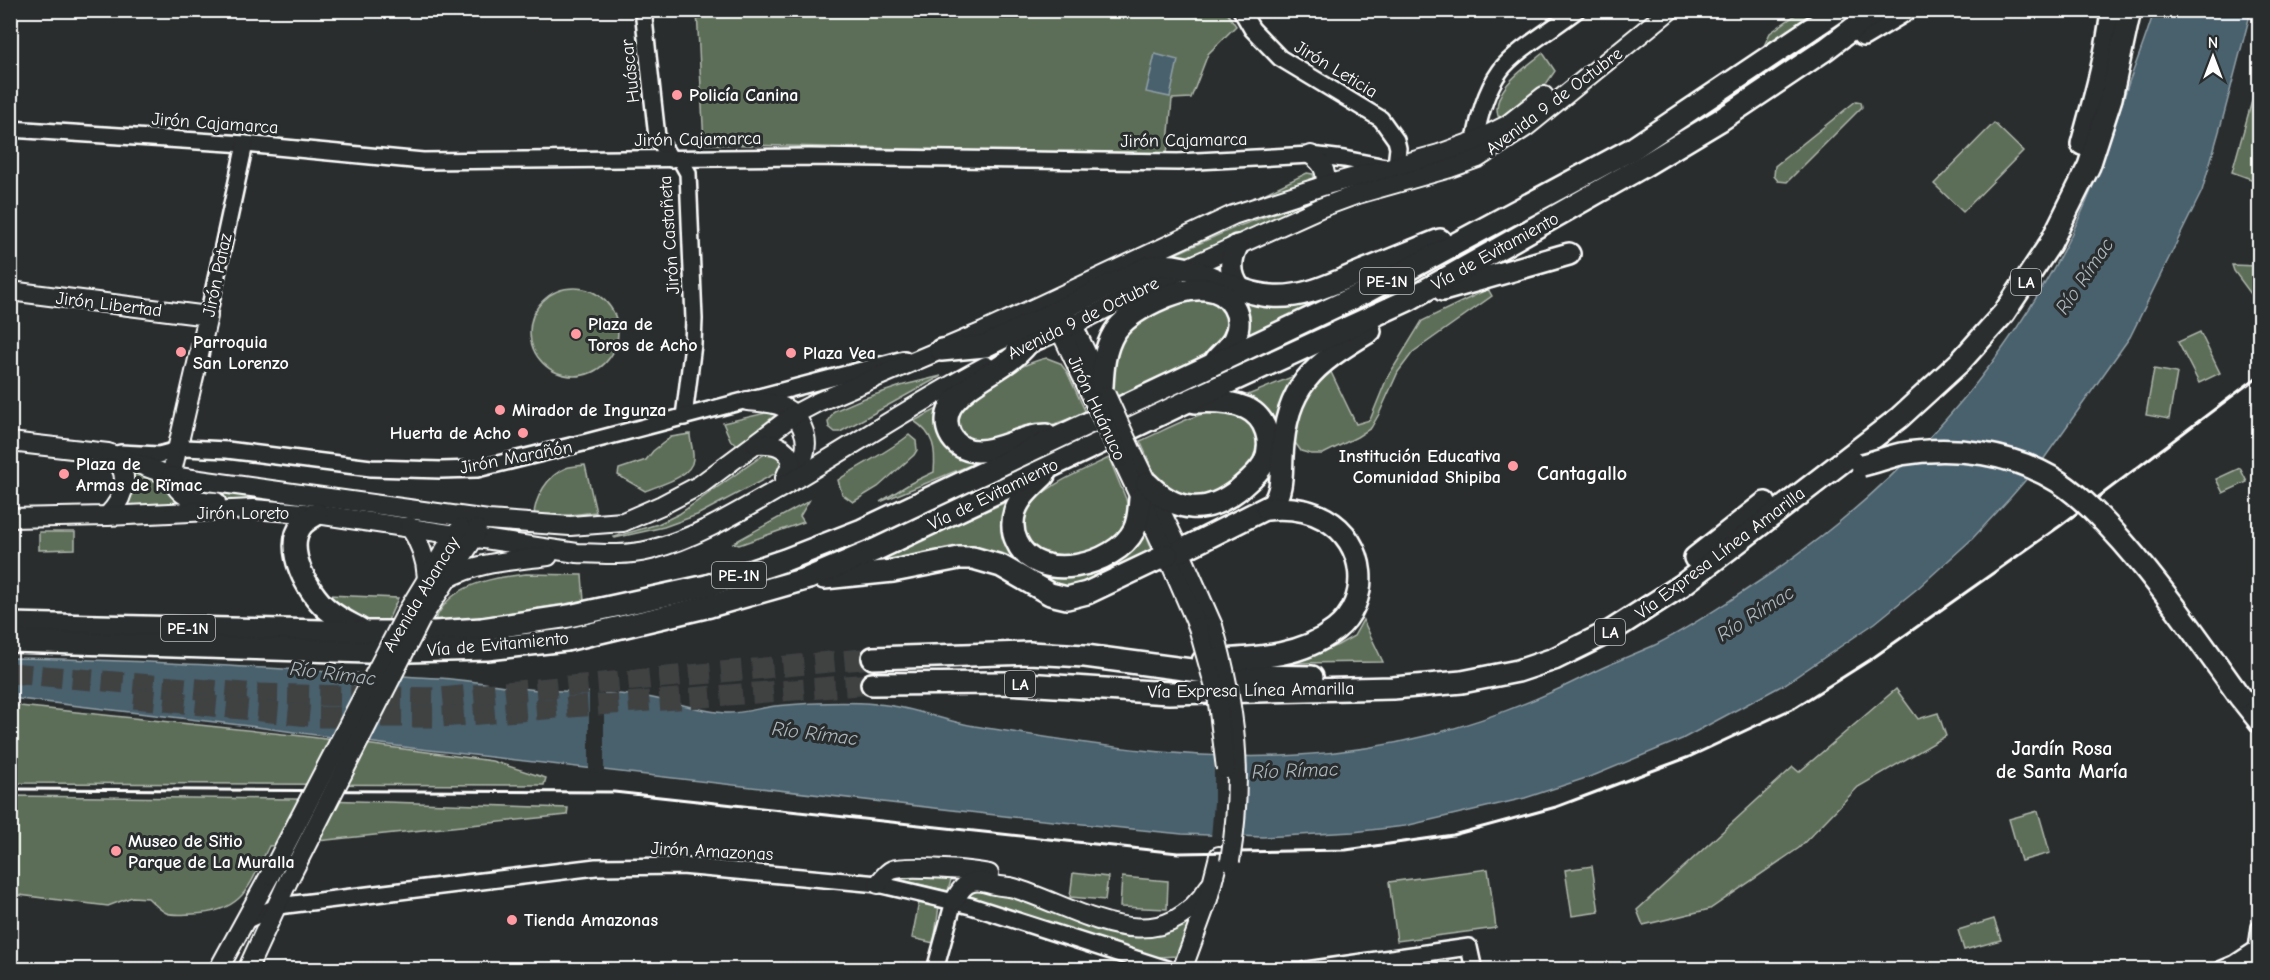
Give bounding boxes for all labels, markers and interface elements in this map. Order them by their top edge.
north arrow [2183,27,2243,87]
text: N [2208,34,2218,52]
street label: Jirón Leticia [1290,36,1381,102]
street label: Huáscar [617,37,644,104]
street label: Avenida 9 de Octubre [1482,43,1627,160]
place label: Policía Canina [689,85,798,106]
marker: Policía Canina [670,88,684,102]
street label: Jirón Cajamarca [151,109,279,138]
street label: Jirón Cajamarca [634,128,762,151]
street label: Jirón Cajamarca [1120,129,1248,152]
street label: Jirón Castañeta [655,175,684,295]
street label: Vía de Evitamiento [1428,208,1562,295]
street label: Jirón Pataz [198,231,237,319]
water label: Río Rímac [2051,234,2118,319]
road number: PE-1N [1360,268,1414,294]
road number: LA [2011,269,2041,295]
street label: Avenida 9 de Octubre [1004,273,1162,364]
street label: Jirón Libertad [55,288,163,321]
place label: Plaza de Toros de Acho [588,314,698,356]
marker: Plaza de Toros de Acho [569,327,583,341]
place label: Parroquia San Lorenzo [193,332,289,374]
place label: Plaza Vea [803,343,876,364]
marker: Parroquia San Lorenzo [174,345,188,359]
marker: Plaza Vea [784,346,798,360]
street label: Jirón Huánuco [1063,352,1130,464]
place label: Mirador de Ingunza [512,400,666,421]
marker: Mirador de Ingunza [493,403,507,417]
place label: Huerta de Acho [390,423,511,444]
marker: Huerta de Acho [516,426,530,440]
street label: Jirón Marañón [458,436,574,479]
place label: Institución Educativa Comunidad Shipiba [1339,446,1501,488]
place label: Plaza de Armas de Rïmac [76,454,203,496]
street label: Vía de Evitamiento [925,454,1062,535]
marker: Institución Educativa Comunidad Shipiba [1506,459,1520,473]
district label: Cantagallo [1537,462,1627,485]
marker: Plaza de Armas de Rïmac [57,467,71,481]
street label: Vía Expresa Línea Amarilla [1631,483,1809,624]
street label: Jirón Loreto [197,503,289,524]
street label: Avenida Abancay [379,532,465,656]
road number: PE-1N [712,562,766,588]
water label: Río Rímac [1712,581,1798,646]
road number: PE-1N [161,615,215,641]
road number: LA [1595,619,1625,645]
street label: Vía de Evitamiento [426,628,570,661]
water label: Río Rímac [289,657,378,690]
road number: LA [1005,671,1035,697]
street label: Vía Expresa Línea Amarilla [1147,678,1355,703]
water label: Río Rímac [771,717,860,750]
district label: Jardín Rosa de Santa María [1996,737,2128,783]
water label: Río Rímac [1251,757,1339,784]
place label: Museo de Sitio Parque de La Muralla [128,831,295,873]
street label: Jirón Amazonas [650,838,774,865]
marker: Museo de Sitio Parque de La Muralla [109,844,123,858]
place label: Tienda Amazonas [524,910,658,931]
marker: Tienda Amazonas [505,913,519,927]

